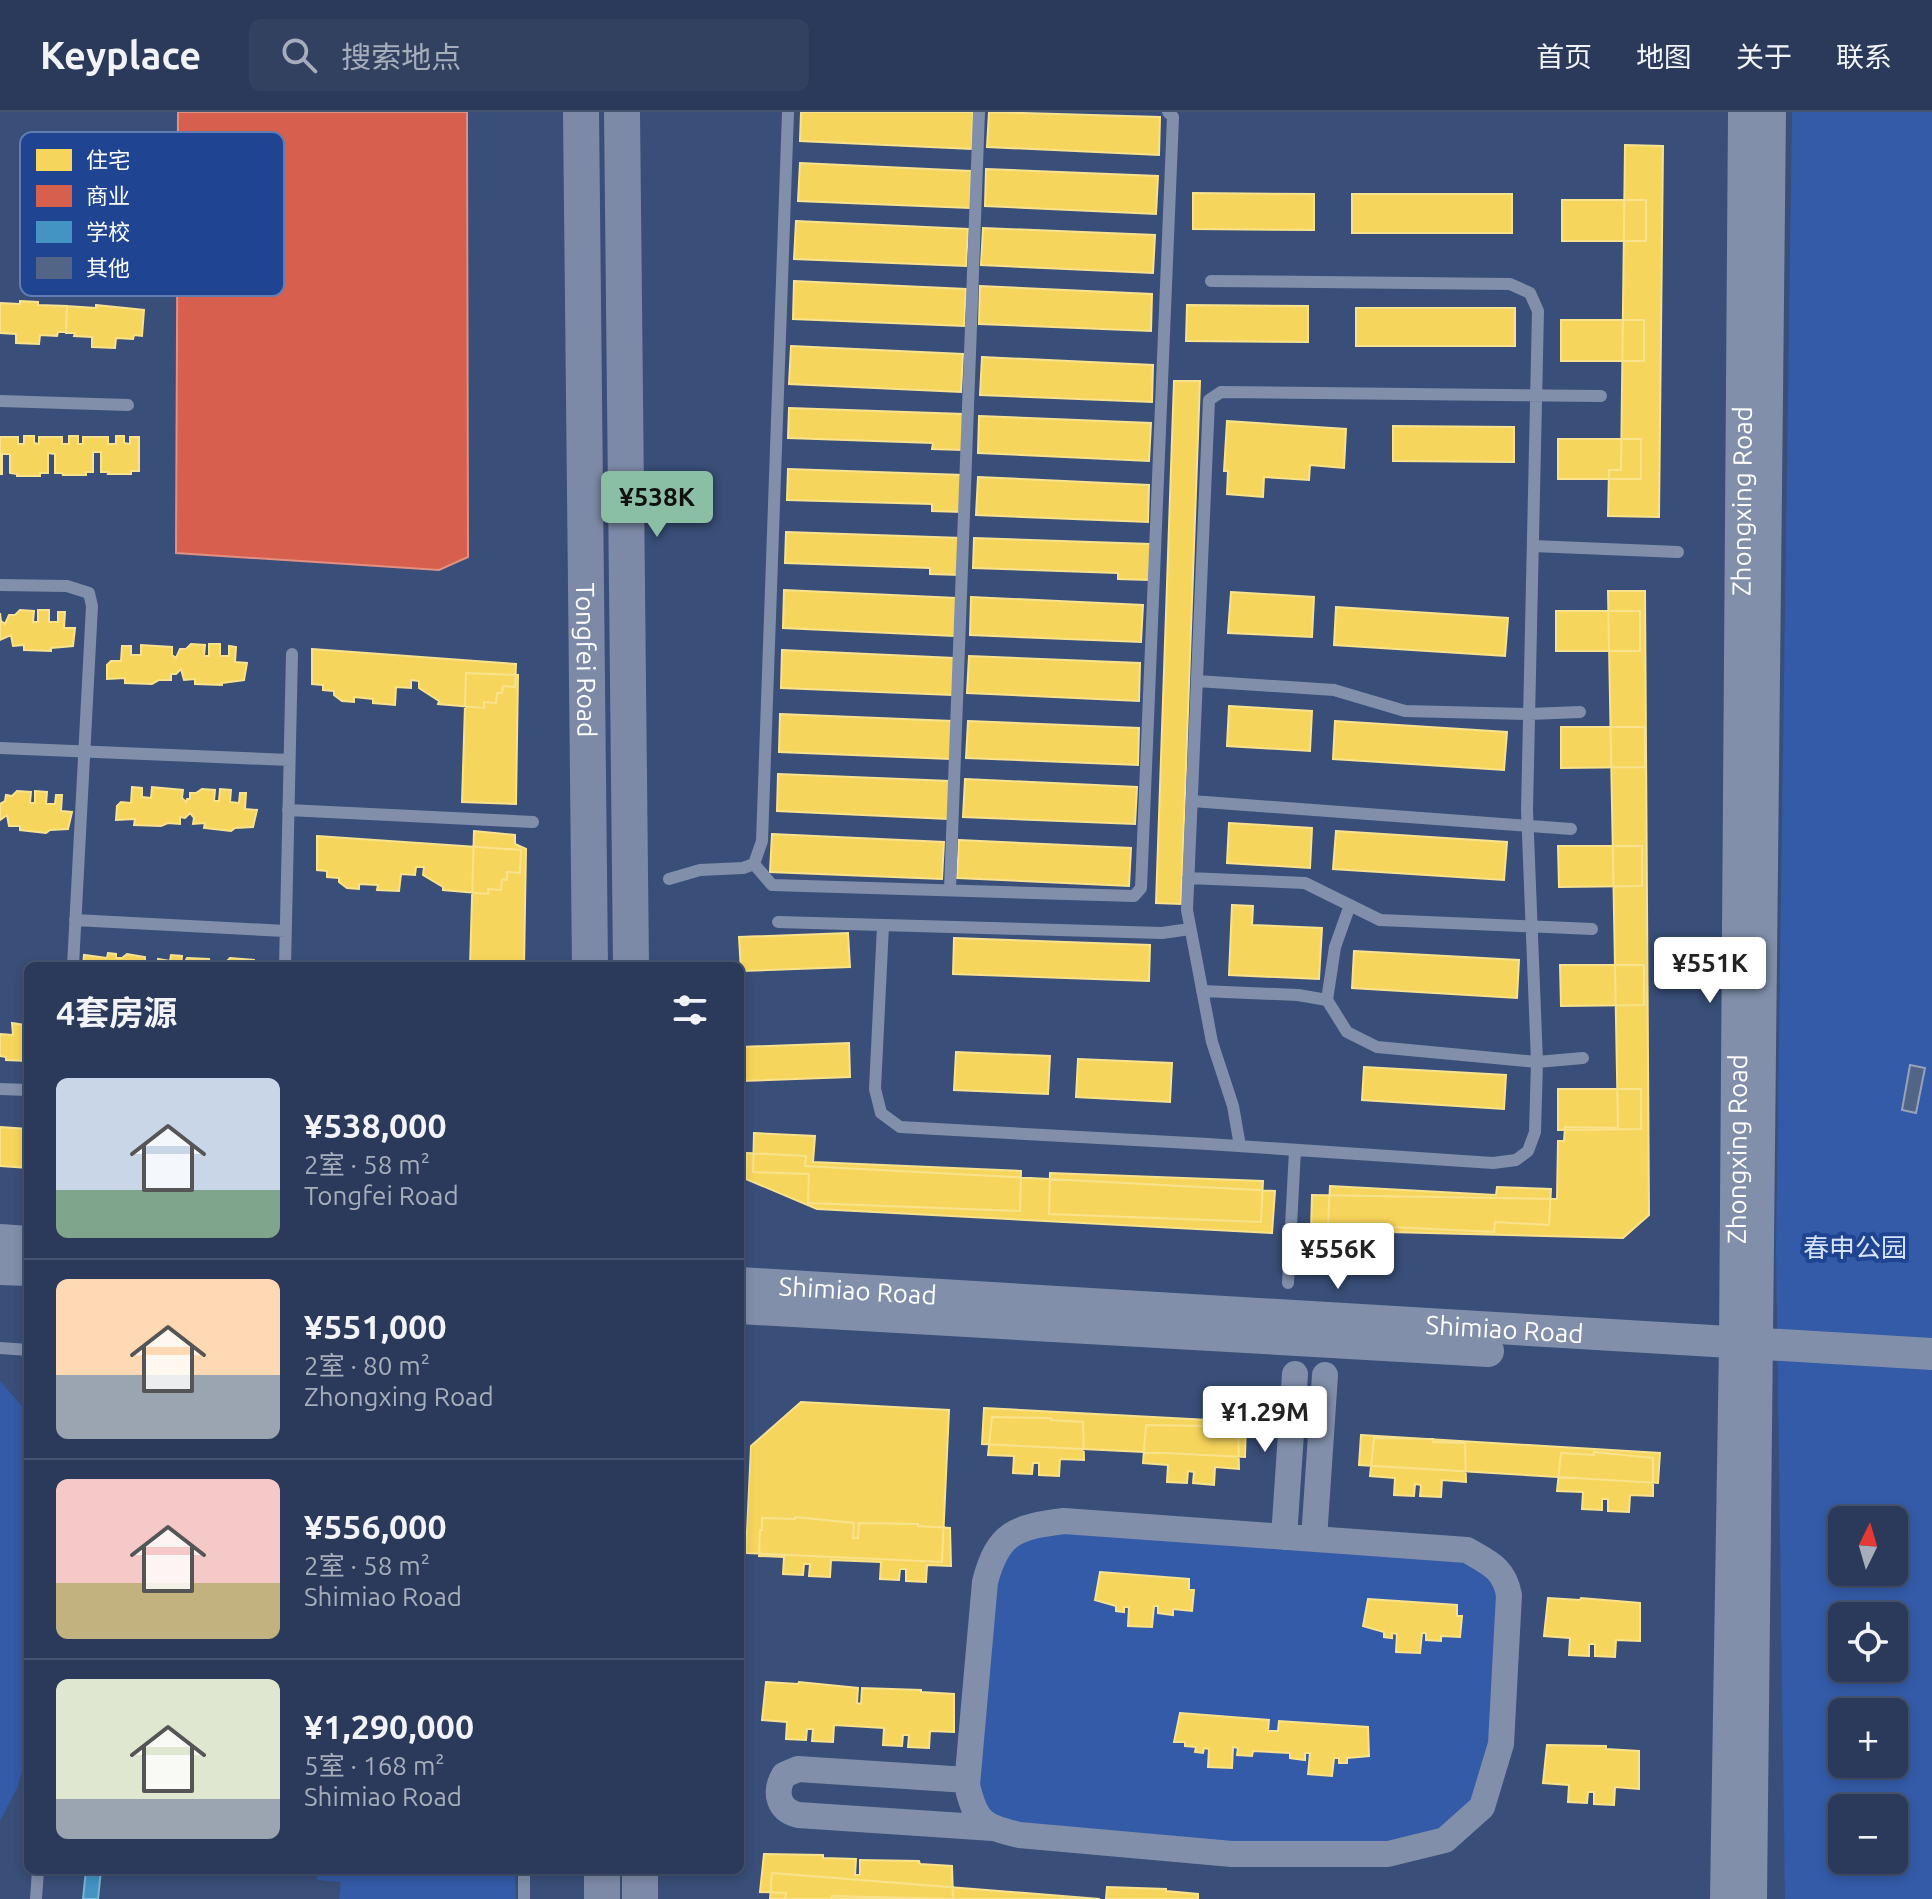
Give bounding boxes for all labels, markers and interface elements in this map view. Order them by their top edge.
search box [249,19,809,91]
icon: search [277,33,321,77]
text: Keyplace [40,34,201,76]
text: 搜索地点 [341,40,461,74]
text: 首页 [1536,41,1592,72]
text: 地图 [1636,41,1692,72]
text: 关于 [1736,41,1792,72]
text: 联系 [1836,41,1892,72]
legend [20,132,284,296]
text: 住宅 [86,147,130,172]
text: 商业 [86,183,130,208]
text: 学校 [86,219,130,244]
text: 其他 [86,255,130,280]
street label: Zhongxing Road [1726,406,1756,596]
pin: ¥538K [601,471,713,539]
text: ¥538K [619,482,695,511]
street label: Tongfei Road [571,582,602,738]
pin: ¥551K [1654,937,1766,1005]
text: ¥551K [1672,948,1748,977]
icon: filters [668,988,712,1032]
text: 4套房源 [56,993,177,1031]
street label: Zhongxing Road [1721,1054,1752,1244]
text: ¥538,000 [304,1106,447,1144]
icon: home [120,1110,216,1206]
text: 2室 · 58 m² [304,1150,430,1179]
text: Tongfei Road [304,1181,459,1210]
pin: ¥556K [1282,1223,1394,1291]
park label: 春申公园 [1803,1233,1907,1262]
text: ¥556K [1300,1234,1376,1263]
street label: Shimiao Road [778,1271,938,1309]
text: ¥551,000 [304,1307,447,1345]
street label: Shimiao Road [1425,1309,1584,1348]
icon: home [120,1311,216,1407]
text: 2室 · 80 m² [304,1351,430,1380]
text: Zhongxing Road [304,1382,494,1411]
pin: ¥1.29M [1200,1386,1330,1454]
text: ¥1.29M [1221,1397,1309,1426]
north arrow [1828,1506,1908,1586]
map controls [1828,1506,1908,1874]
text: ¥556,000 [304,1507,447,1545]
icon: home [120,1511,216,1607]
text: 2室 · 58 m² [304,1551,430,1580]
text: Shimiao Road [304,1582,462,1611]
button: locate [1828,1602,1908,1682]
button: + [1828,1698,1908,1778]
text: ¥1,290,000 [304,1707,474,1745]
icon: home [120,1711,216,1807]
text: 5室 · 168 m² [304,1751,445,1780]
text: Shimiao Road [304,1782,462,1811]
button: − [1828,1794,1908,1874]

